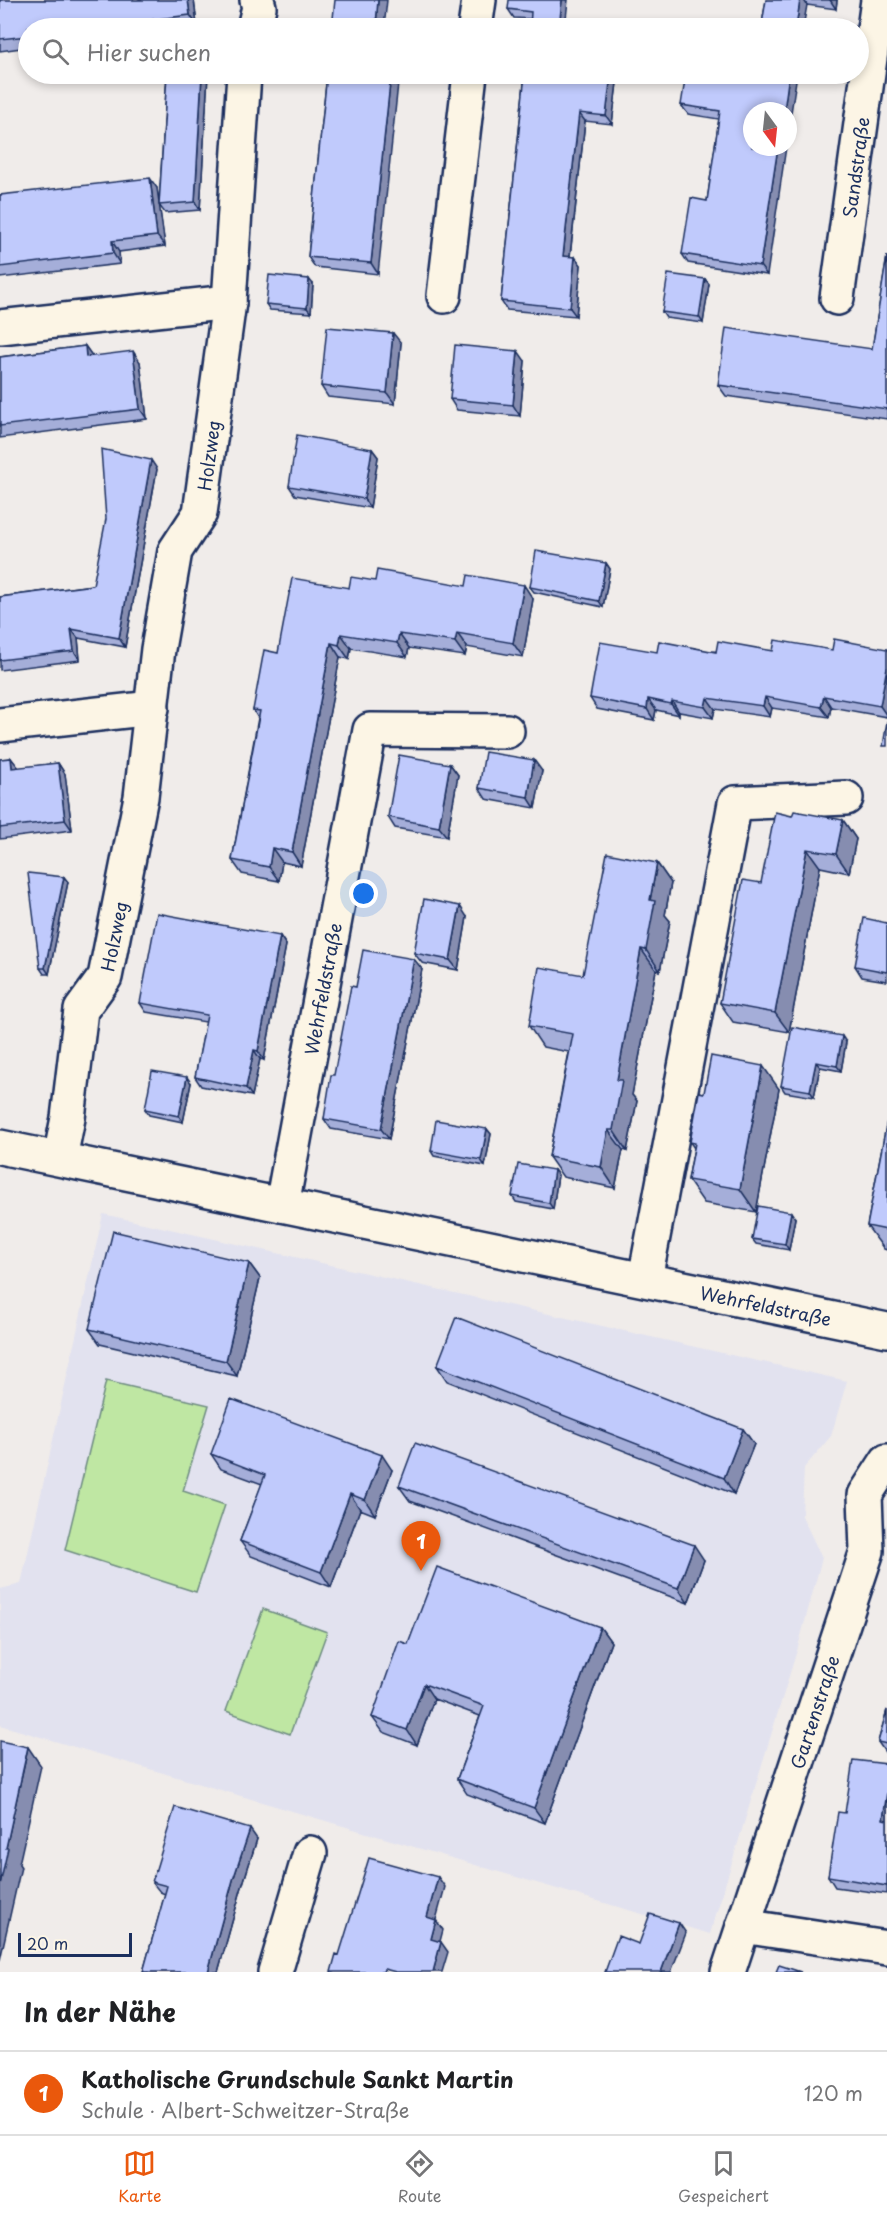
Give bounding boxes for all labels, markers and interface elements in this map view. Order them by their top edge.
search box [18,18,869,84]
icon: search [39,35,72,68]
text: Hier suchen [87,35,211,68]
north arrow [743,102,797,156]
street label: Sandstraße [835,115,875,219]
street label: Holzweg [190,418,226,493]
your location [349,879,378,908]
street label: Holzweg [93,899,133,974]
street label: Wehrfeldstraße [297,920,348,1057]
street label: Wehrfeldstraße [698,1278,834,1332]
pin: 1 [402,1522,440,1571]
street label: Gartenstraße [783,1651,845,1772]
scale bar [18,1930,132,1958]
text: 20 m [27,1931,68,1955]
text: In der Nähe [24,1992,176,2031]
text: Katholische Grundschule Sankt Martin [81,2062,514,2095]
text: 1 [39,2078,48,2108]
text: 120 m [804,2078,863,2108]
text: Schule · Albert-Schweitzer-Straße [81,2095,409,2125]
tab: Karte [118,2147,161,2207]
tab: Route [398,2147,442,2207]
tab: Gespeichert [678,2147,769,2207]

